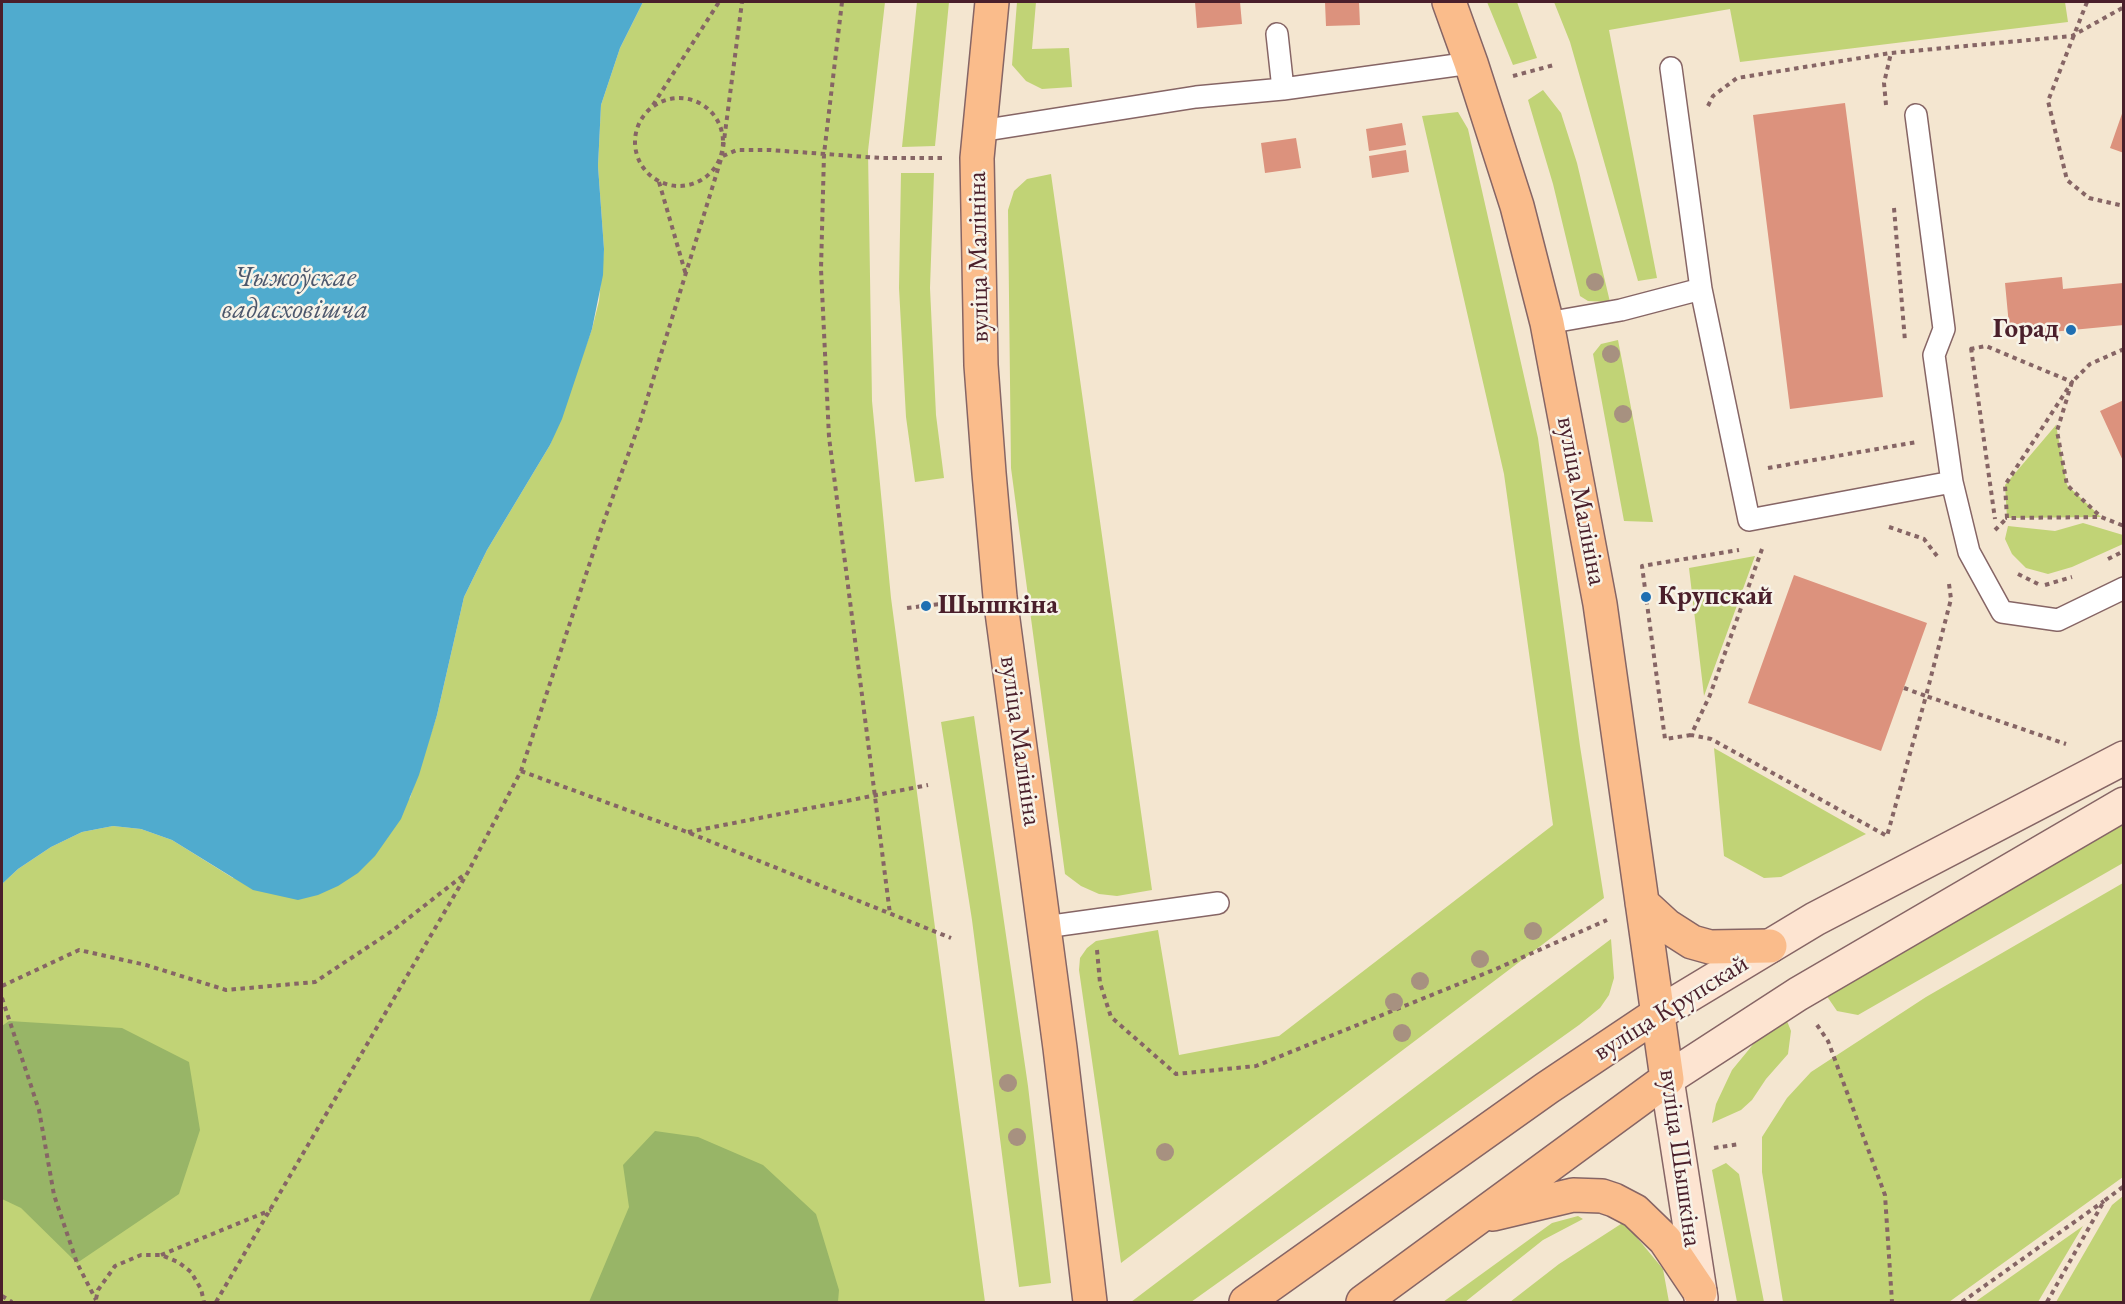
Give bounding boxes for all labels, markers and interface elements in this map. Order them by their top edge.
street label: вуліца Малініна [961,171,997,343]
water label: Чыжоўскае вадасховішча [222,261,368,327]
place label: Горад [1993,314,2059,346]
marker: Горад [2064,323,2078,337]
street label: вуліца Малініна [1549,414,1613,588]
place label: Крупскай [1658,581,1773,613]
place label: Шышкіна [938,590,1058,622]
marker: Крупскай [1639,590,1653,604]
marker: Шышкіна [919,599,933,613]
street label: вуліца Малініна [992,654,1048,828]
street label: вуліца Крупскай [1588,947,1754,1069]
street label: вуліца Шышкіна [1651,1067,1709,1249]

